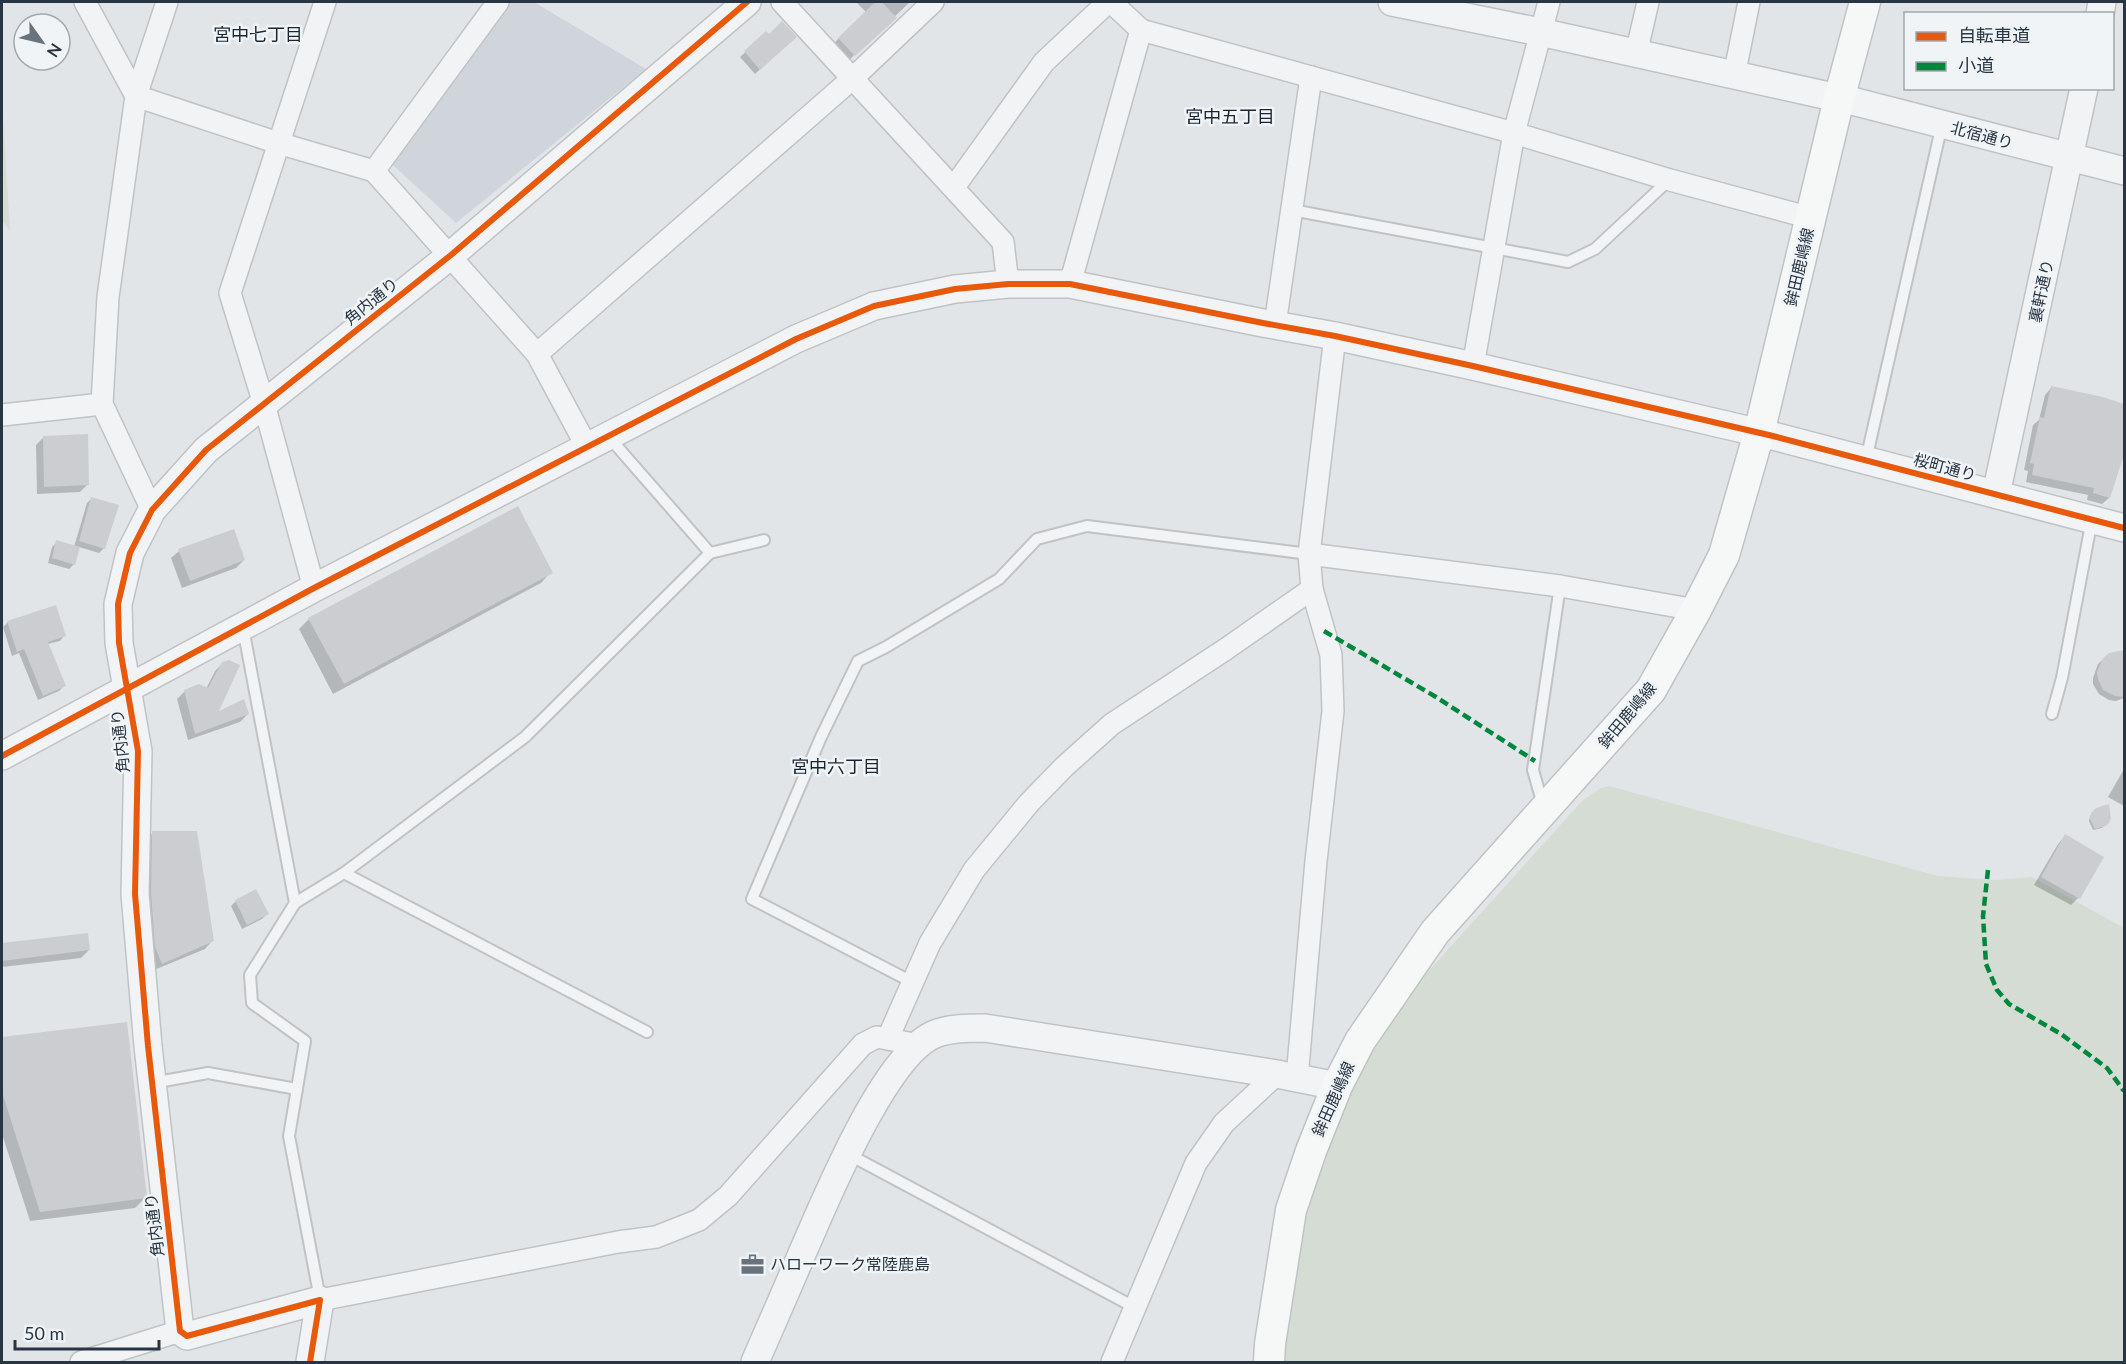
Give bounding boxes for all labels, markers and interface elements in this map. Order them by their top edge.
north arrow [12,12,72,72]
legend [1904,12,2114,90]
district label: 宮中七丁目 [213,23,303,45]
text: 自転車道 [1958,24,2030,46]
text: N [44,40,66,61]
text: 小道 [1958,54,1994,76]
district label: 宮中五丁目 [1185,105,1275,127]
street label: 北宿通り [1949,117,2016,152]
street label: 鉾田鹿嶋線 [1780,226,1817,308]
street label: 裏軒通り [2025,258,2056,324]
street label: 角内通り [340,273,402,328]
street label: 桜町通り [1912,449,1979,484]
street label: 鉾田鹿嶋線 [1594,678,1660,751]
street label: 角内通り [107,708,132,774]
district label: 宮中六丁目 [791,755,881,777]
street label: 鉾田鹿嶋線 [1308,1058,1357,1139]
street label: 角内通り [140,1192,167,1258]
office icon: ハローワーク常陸鹿島 [739,1251,765,1277]
place label: ハローワーク常陸鹿島 [770,1254,930,1273]
scale bar [15,1313,159,1351]
text: 50 m [24,1322,64,1344]

